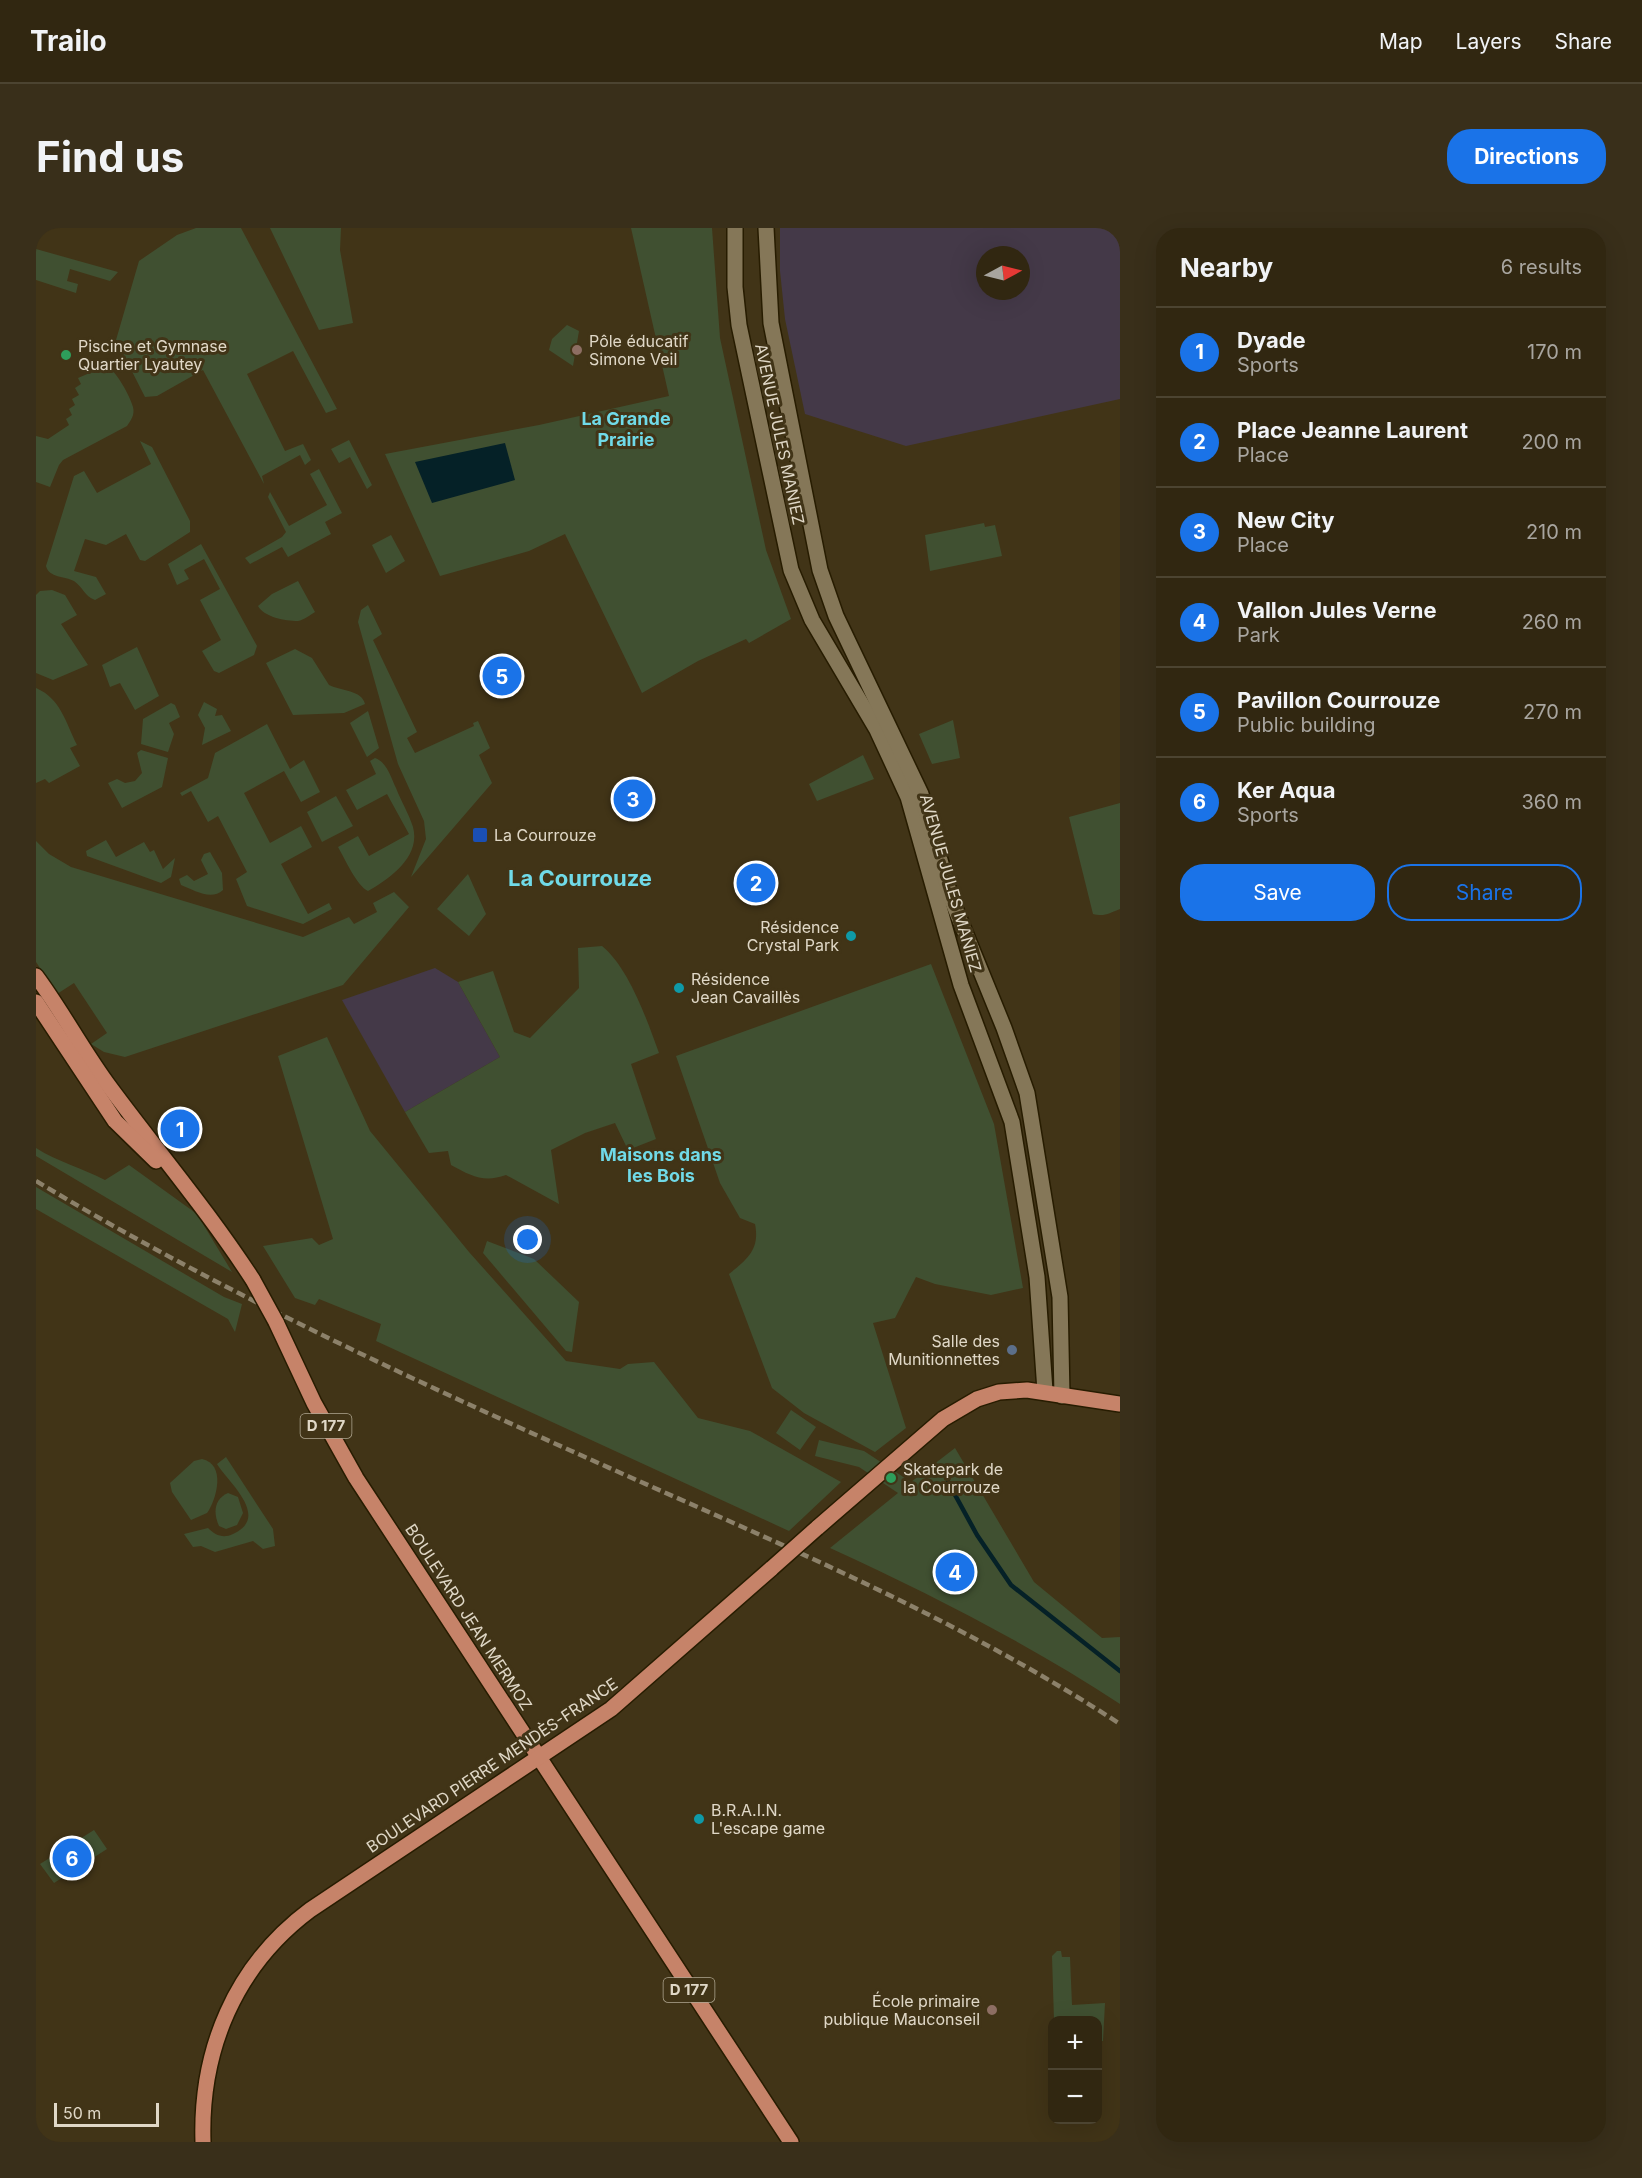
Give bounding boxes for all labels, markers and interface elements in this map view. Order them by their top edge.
text: Trailo [30,24,107,58]
text: Map [1379,29,1423,54]
text: Layers [1456,29,1522,54]
text: Share [1555,29,1612,54]
button: Directions [1447,129,1606,184]
text: Find us [36,131,184,182]
north arrow [976,246,1030,300]
text: Nearby [1180,252,1273,283]
text: 6 results [1501,255,1582,279]
text: Dyade [1237,327,1306,353]
place label: Pôle éducatif Simone Veil [589,331,688,369]
place label: Piscine et Gymnase Quartier Lyautey [78,336,227,374]
text: 1 [1195,340,1204,364]
text: 170 m [1527,340,1582,364]
street label: AVENUE JULES MANIEZ [751,342,809,526]
marker: Pôle éducatif Simone Veil [570,343,584,357]
marker: Piscine et Gymnase Quartier Lyautey [59,348,73,362]
text: Sports [1237,353,1299,377]
district label: La Grande Prairie [581,408,671,450]
text: Place Jeanne Laurent [1237,417,1468,443]
text: 2 [1193,430,1206,454]
text: 200 m [1521,430,1582,454]
text: Place [1237,443,1289,467]
text: New City [1237,507,1335,533]
text: 3 [1193,520,1206,544]
text: 210 m [1526,520,1582,544]
text: Place [1237,533,1289,557]
text: Vallon Jules Verne [1237,597,1436,623]
text: 4 [1193,610,1206,634]
text: 260 m [1522,610,1582,634]
text: Park [1237,623,1280,647]
pin: 5 [482,654,522,698]
text: Pavillon Courrouze [1237,687,1440,713]
text: 5 [1193,700,1206,724]
text: 270 m [1523,700,1582,724]
text: Public building [1237,713,1376,737]
pin: 3 [614,776,652,822]
text: Ker Aqua [1237,777,1335,803]
text: 6 [1193,790,1206,814]
text: 360 m [1521,790,1582,814]
street label: AVENUE JULES MANIEZ [916,791,986,975]
text: Sports [1237,803,1299,827]
place label: La Courrouze [494,825,596,845]
marker: La Courrouze [471,826,489,844]
pin: 2 [736,860,776,906]
button: Save [1180,864,1375,921]
button: Share [1387,864,1582,921]
district label: La Courrouze [508,865,652,891]
place label: Résidence Crystal Park [747,917,839,955]
marker: Résidence Crystal Park [844,929,858,943]
place label: Résidence Jean Cavaillès [691,969,800,1007]
marker: Résidence Jean Cavaillès [672,981,686,995]
pin: 1 [160,1106,200,1152]
district label: Maisons dans les Bois [600,1144,722,1186]
your location [513,1225,542,1254]
place label: Salle des Munitionnettes [888,1331,1000,1369]
marker: Salle des Munitionnettes [1005,1343,1019,1357]
road number: D 177 [300,1414,352,1438]
place label: Skatepark de la Courrouze [903,1459,1003,1497]
marker: Skatepark de la Courrouze [884,1471,898,1485]
street label: BOULEVARD JEAN MERMOZ [401,1520,537,1714]
pin: 4 [936,1550,974,1594]
street label: BOULEVARD PIERRE MENDÈS-FRANCE [363,1673,621,1857]
place label: B.R.A.I.N. L'escape game [711,1800,825,1838]
marker: B.R.A.I.N. L'escape game [692,1812,706,1826]
pin: 6 [52,1836,92,1880]
road number: D 177 [664,1978,714,2002]
place label: École primaire publique Mauconseil [824,1991,980,2029]
marker: École primaire publique Mauconseil [985,2003,999,2017]
map controls [1048,2016,1102,2124]
button: + [1048,2016,1102,2070]
button: − [1048,2070,1102,2124]
scale bar [54,2100,159,2128]
text: 50 m [63,2103,101,2123]

